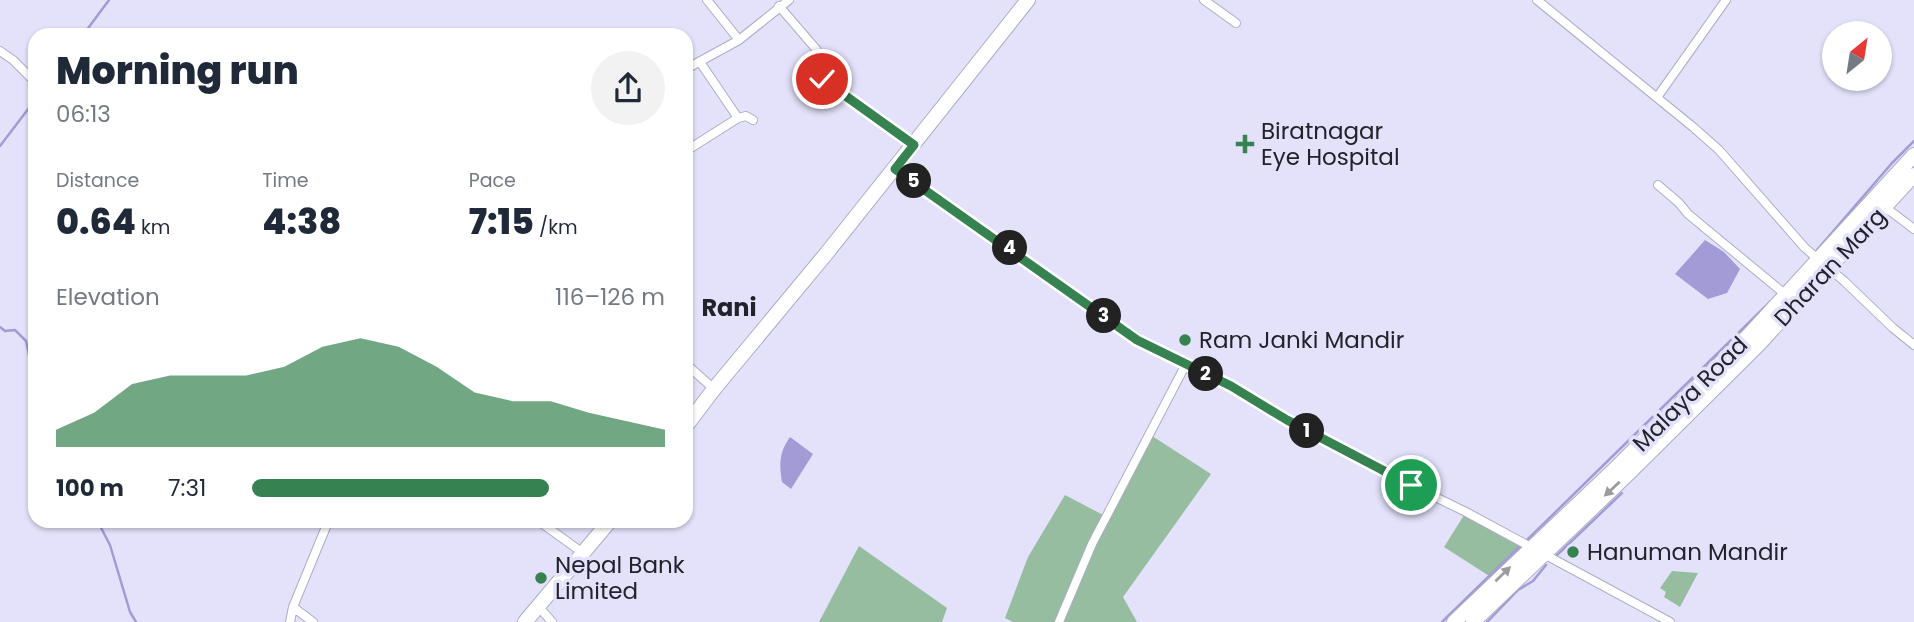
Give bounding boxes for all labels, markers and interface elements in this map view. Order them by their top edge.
north arrow [1822,21,1892,91]
map controls [1822,21,1892,91]
text: Morning run [56,44,299,97]
pin [792,49,852,109]
button: share [591,51,665,125]
icon: check [803,60,841,98]
text: 06:13 [56,98,111,130]
place label: Biratnagar Eye Hospital [1261,115,1400,173]
marker: Biratnagar Eye Hospital [1235,134,1255,154]
pin: 5 [897,164,932,198]
text: Distance [56,167,139,194]
text: Time [262,167,309,194]
text: Pace [469,167,516,194]
text: 5 [907,167,920,194]
text: 0.64 [56,197,136,246]
text: 4:38 [262,197,341,246]
text: 7:15 [469,197,534,246]
street label: Dharan Marg [1767,201,1893,333]
text: km [136,214,170,241]
text: /km [534,214,578,241]
pin: 4 [992,230,1028,266]
text: 4 [1003,234,1016,261]
text: Elevation [56,281,160,313]
text: 116–126 m [555,281,665,313]
district label: Rani [701,291,757,324]
pin: 3 [1086,298,1122,334]
text: 3 [1098,302,1109,329]
place label: Ram Janki Mandir [1199,324,1404,356]
street label: Malaya Road [1625,329,1755,459]
marker: Ram Janki Mandir [1177,332,1193,348]
pin: 2 [1188,356,1224,392]
text: 2 [1200,360,1211,387]
pin: 1 [1290,414,1324,448]
text: 1 [1303,417,1310,444]
pin [1381,455,1441,515]
icon: arrive [1392,466,1430,504]
text: 100 m [56,472,124,504]
text: 7:31 [168,472,206,504]
one-way arrow [1603,481,1621,497]
place label: Hanuman Mandir [1587,536,1788,568]
marker: Hanuman Mandir [1565,544,1581,560]
place label: Nepal Bank Limited [555,549,685,607]
one-way arrow [1494,566,1511,582]
marker: Nepal Bank Limited [533,570,549,586]

